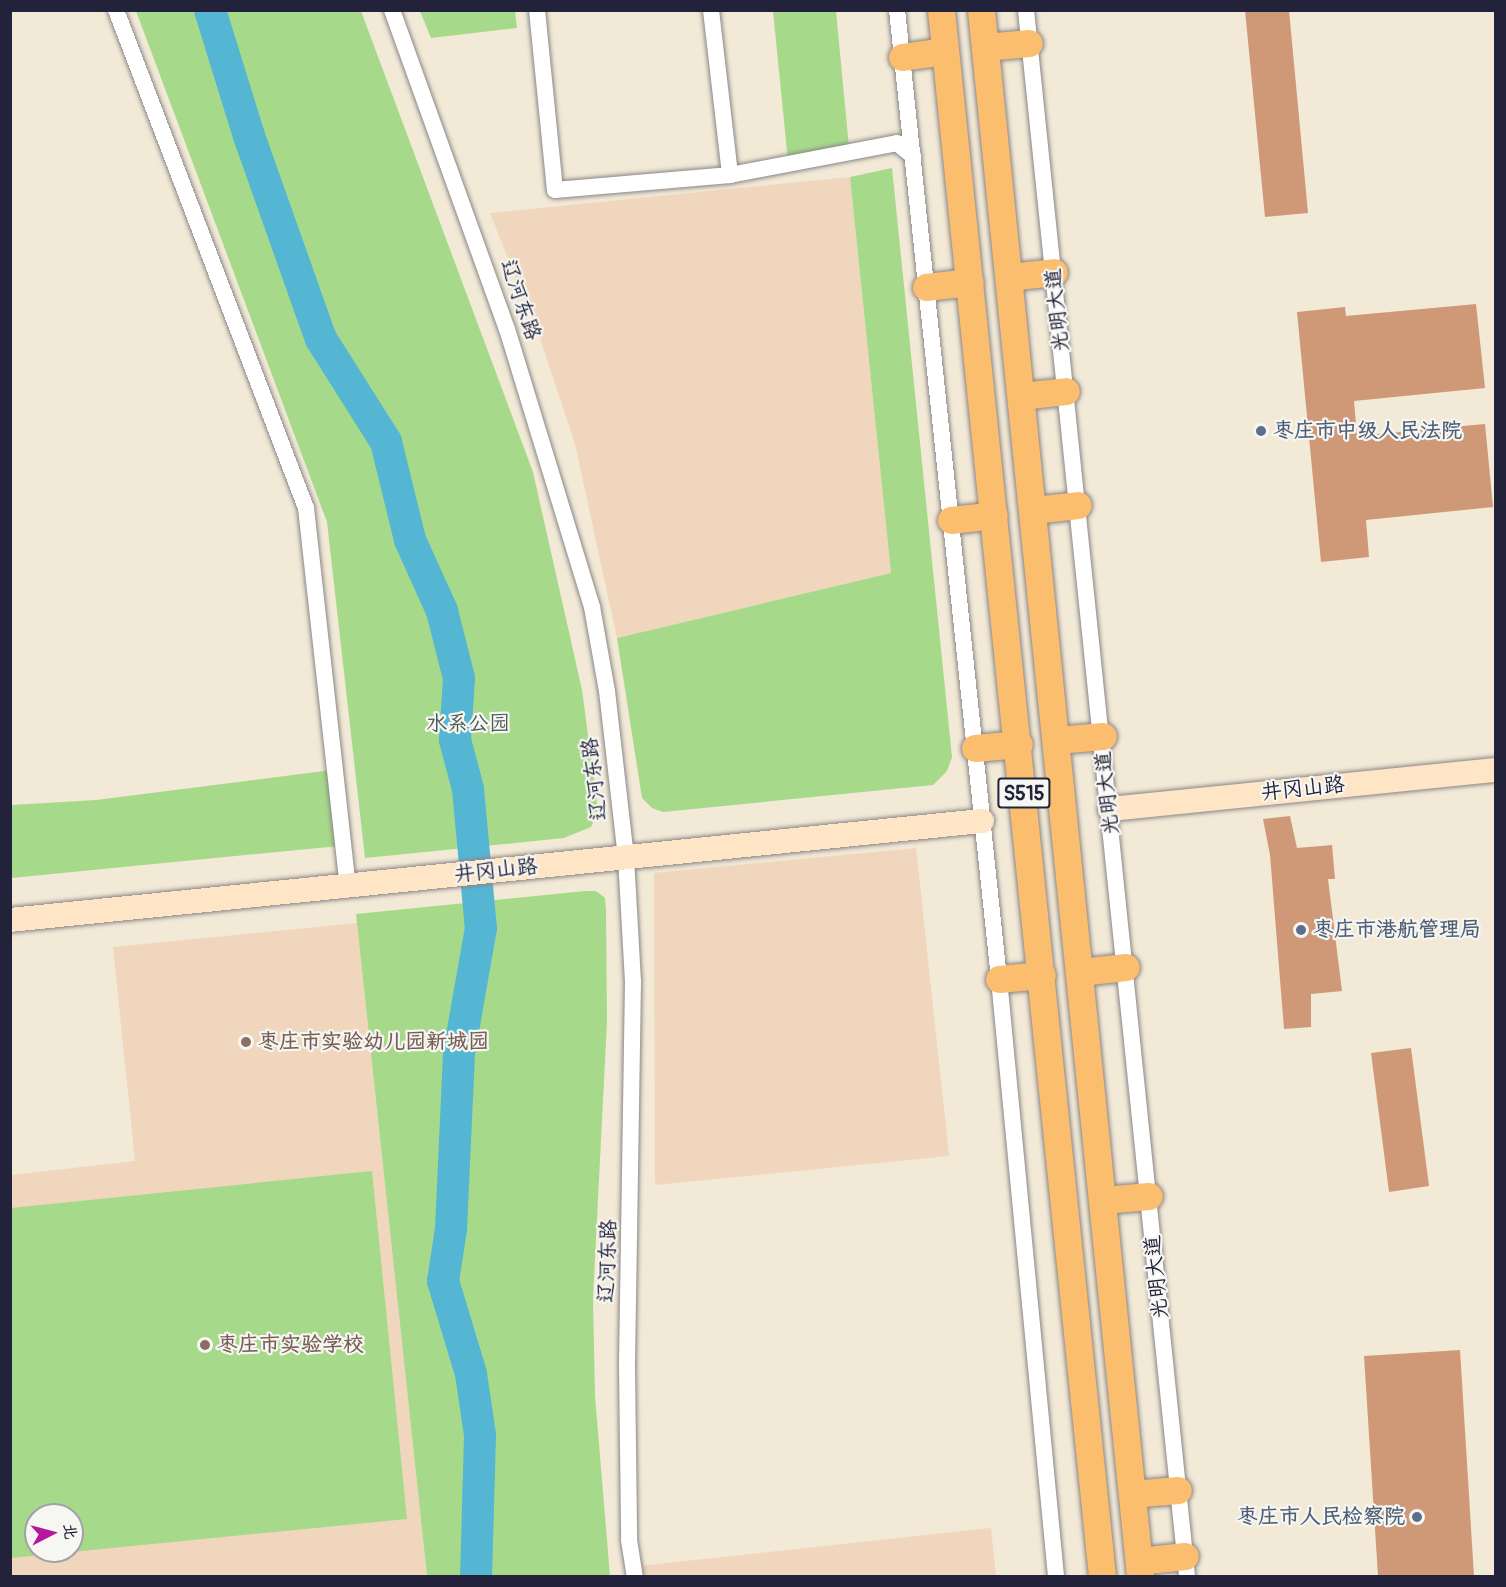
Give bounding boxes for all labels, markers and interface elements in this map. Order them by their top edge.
street label: 辽河东路 [494,256,546,344]
street label: 光明大道 [1041,267,1075,353]
place label: 枣庄市中级人民法院 [1273,418,1462,444]
marker: 枣庄市中级人民法院 [1254,424,1268,438]
park label: 水系公园 [426,711,510,737]
street label: 辽河东路 [577,736,613,822]
street label: 光明大道 [1091,750,1125,836]
street label: 井冈山路 [1260,772,1346,806]
road number: S515 [997,776,1051,810]
street label: 井冈山路 [453,854,539,888]
place label: 枣庄市港航管理局 [1313,917,1481,943]
marker: 枣庄市港航管理局 [1294,923,1308,937]
place label: 枣庄市实验幼儿园新城园 [258,1029,489,1055]
marker: 枣庄市实验幼儿园新城园 [239,1035,253,1049]
street label: 辽河东路 [594,1219,622,1303]
street label: 光明大道 [1140,1234,1174,1320]
place label: 枣庄市实验学校 [217,1332,364,1358]
marker: 枣庄市实验学校 [198,1338,212,1352]
north arrow [24,1503,84,1563]
place label: 枣庄市人民检察院 [1237,1504,1405,1530]
marker: 枣庄市人民检察院 [1410,1510,1424,1524]
text: 北 [59,1522,81,1540]

